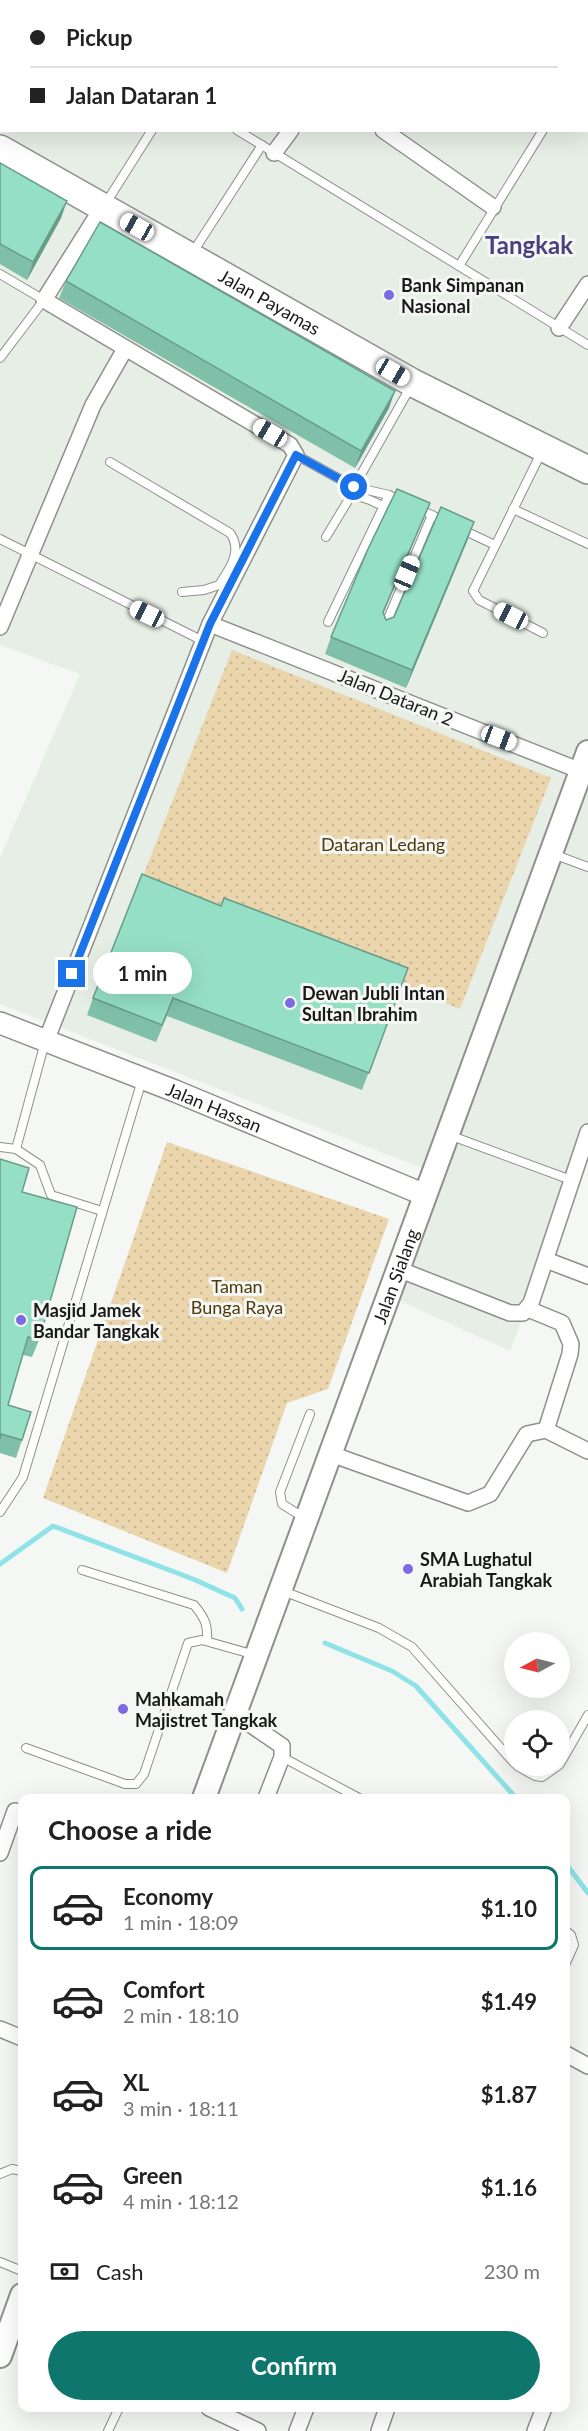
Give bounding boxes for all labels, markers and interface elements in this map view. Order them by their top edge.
text: Pickup [66,24,132,51]
text: Jalan Dataran 1 [66,82,217,109]
car [117,210,157,244]
district label: Tangkak [485,230,573,259]
street label: Jalan Payamas [215,264,324,339]
place label: Bank Simpanan Nasional [401,274,524,317]
marker: Bank Simpanan Nasional [382,288,396,302]
car [373,355,413,389]
car [250,416,290,450]
route start [340,473,367,500]
car [392,553,422,593]
car [127,598,167,630]
car [491,600,531,632]
street label: Jalan Dataran 2 [335,664,457,730]
car [479,723,519,753]
park label: Dataran Ledang [321,833,445,855]
callout: 1 min [93,953,192,995]
route end [58,960,85,987]
text: 1 min [118,961,167,985]
place label: Dewan Jubli Intan Sultan Ibrahim [302,982,445,1025]
marker: Dewan Jubli Intan Sultan Ibrahim [283,996,297,1010]
street label: Jalan Hassan [163,1078,265,1137]
street label: Jalan Sialang [368,1225,423,1327]
park label: Taman Bunga Raya [191,1275,283,1318]
place label: Masjid Jamek Bandar Tangkak [33,1299,160,1342]
marker: Masjid Jamek Bandar Tangkak [14,1313,28,1327]
place label: SMA Lughatul Arabiah Tangkak [419,1548,552,1591]
marker: SMA Lughatul Arabiah Tangkak [401,1562,415,1576]
north arrow [504,1632,570,1698]
map controls [504,1632,570,1776]
place label: Mahkamah Majistret Tangkak [135,1688,278,1731]
marker: Mahkamah Majistret Tangkak [116,1702,130,1716]
button: locate [504,1710,570,1776]
text: Choose a ride [48,1813,212,1846]
icon: car [51,1881,105,1935]
text: Economy [123,1883,213,1910]
text: $1.10 [481,1895,537,1922]
text: 1 min · 18:09 [123,1910,239,1934]
icon: car [51,1974,105,2028]
text: Comfort [123,1976,205,2003]
text: $1.49 [481,1988,537,2015]
text: 2 min · 18:10 [123,2003,239,2027]
icon: car [51,2067,105,2121]
text: XL [123,2069,149,2096]
text: $1.87 [481,2081,537,2108]
text: 3 min · 18:11 [123,2096,239,2120]
icon: car [51,2160,105,2214]
text: Green [123,2162,183,2189]
text: $1.16 [481,2174,537,2201]
text: 4 min · 18:12 [123,2189,239,2213]
icon: cash [48,2255,81,2288]
text: Cash [96,2258,143,2285]
text: 230 m [484,2259,540,2283]
button: Confirm [48,2331,540,2400]

